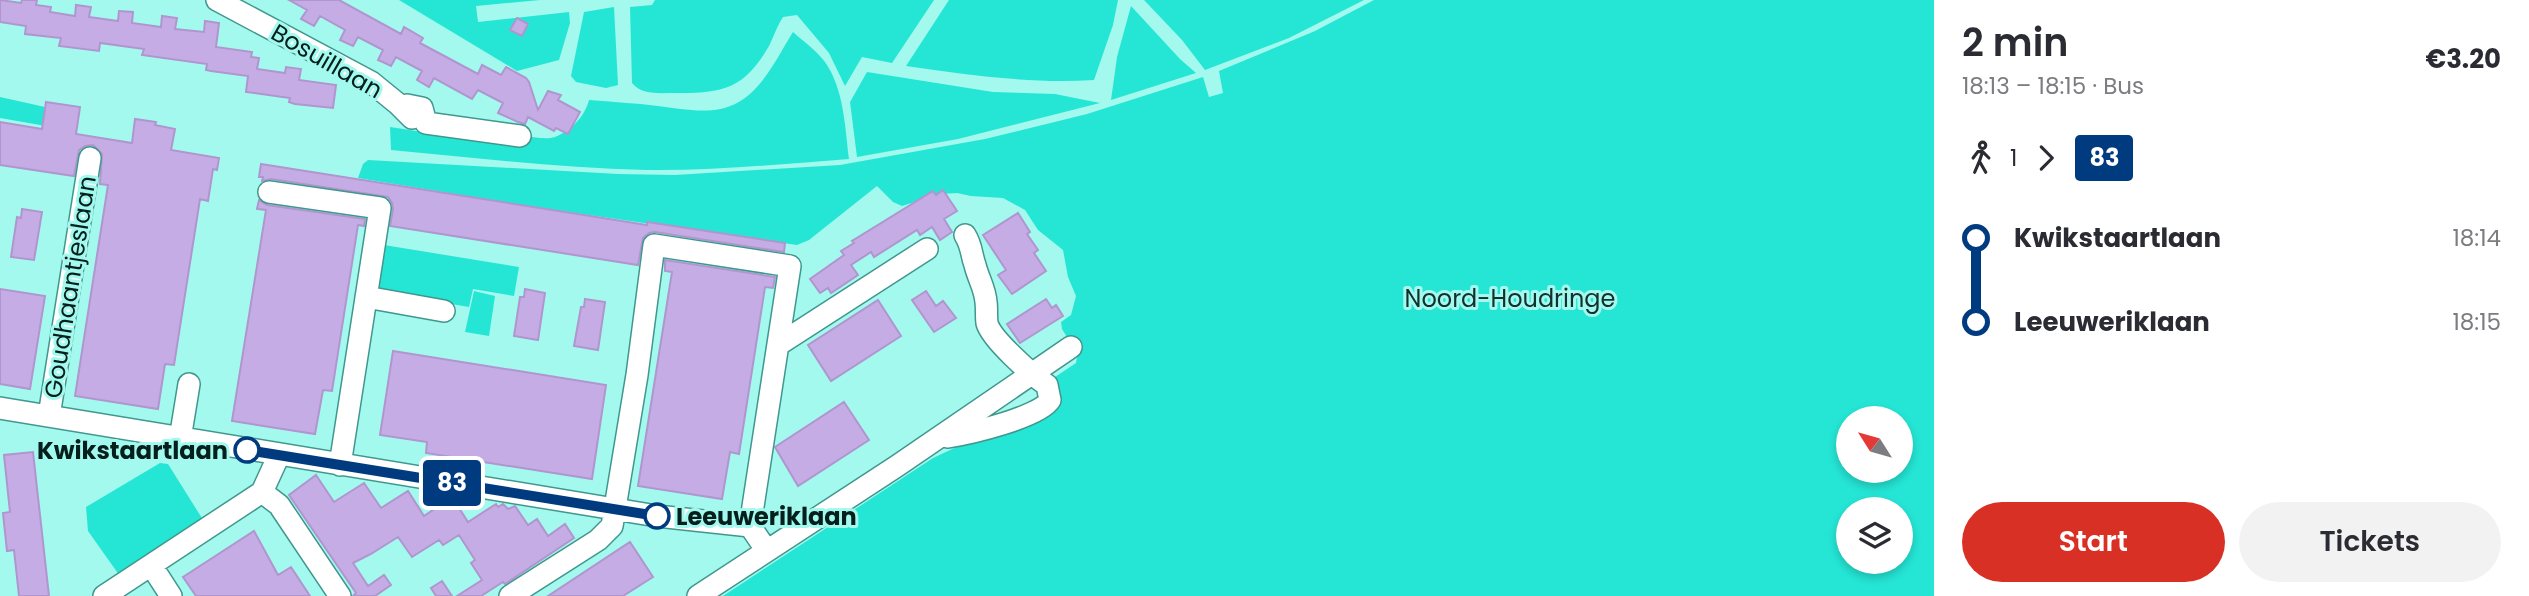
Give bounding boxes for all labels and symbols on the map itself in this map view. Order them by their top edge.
street label: Bosuillaan [265,16,389,106]
street label: Goudhaantjeslaan [36,174,104,400]
park label: Noord-Houdringe [1405,282,1615,315]
north arrow [1836,406,1913,483]
place label: Kwikstaartlaan [37,434,228,467]
marker: Kwikstaartlaan [234,437,260,463]
line badge: 83 [420,460,484,506]
place label: Leeuweriklaan [676,500,857,533]
marker: Leeuweriklaan [644,503,670,529]

